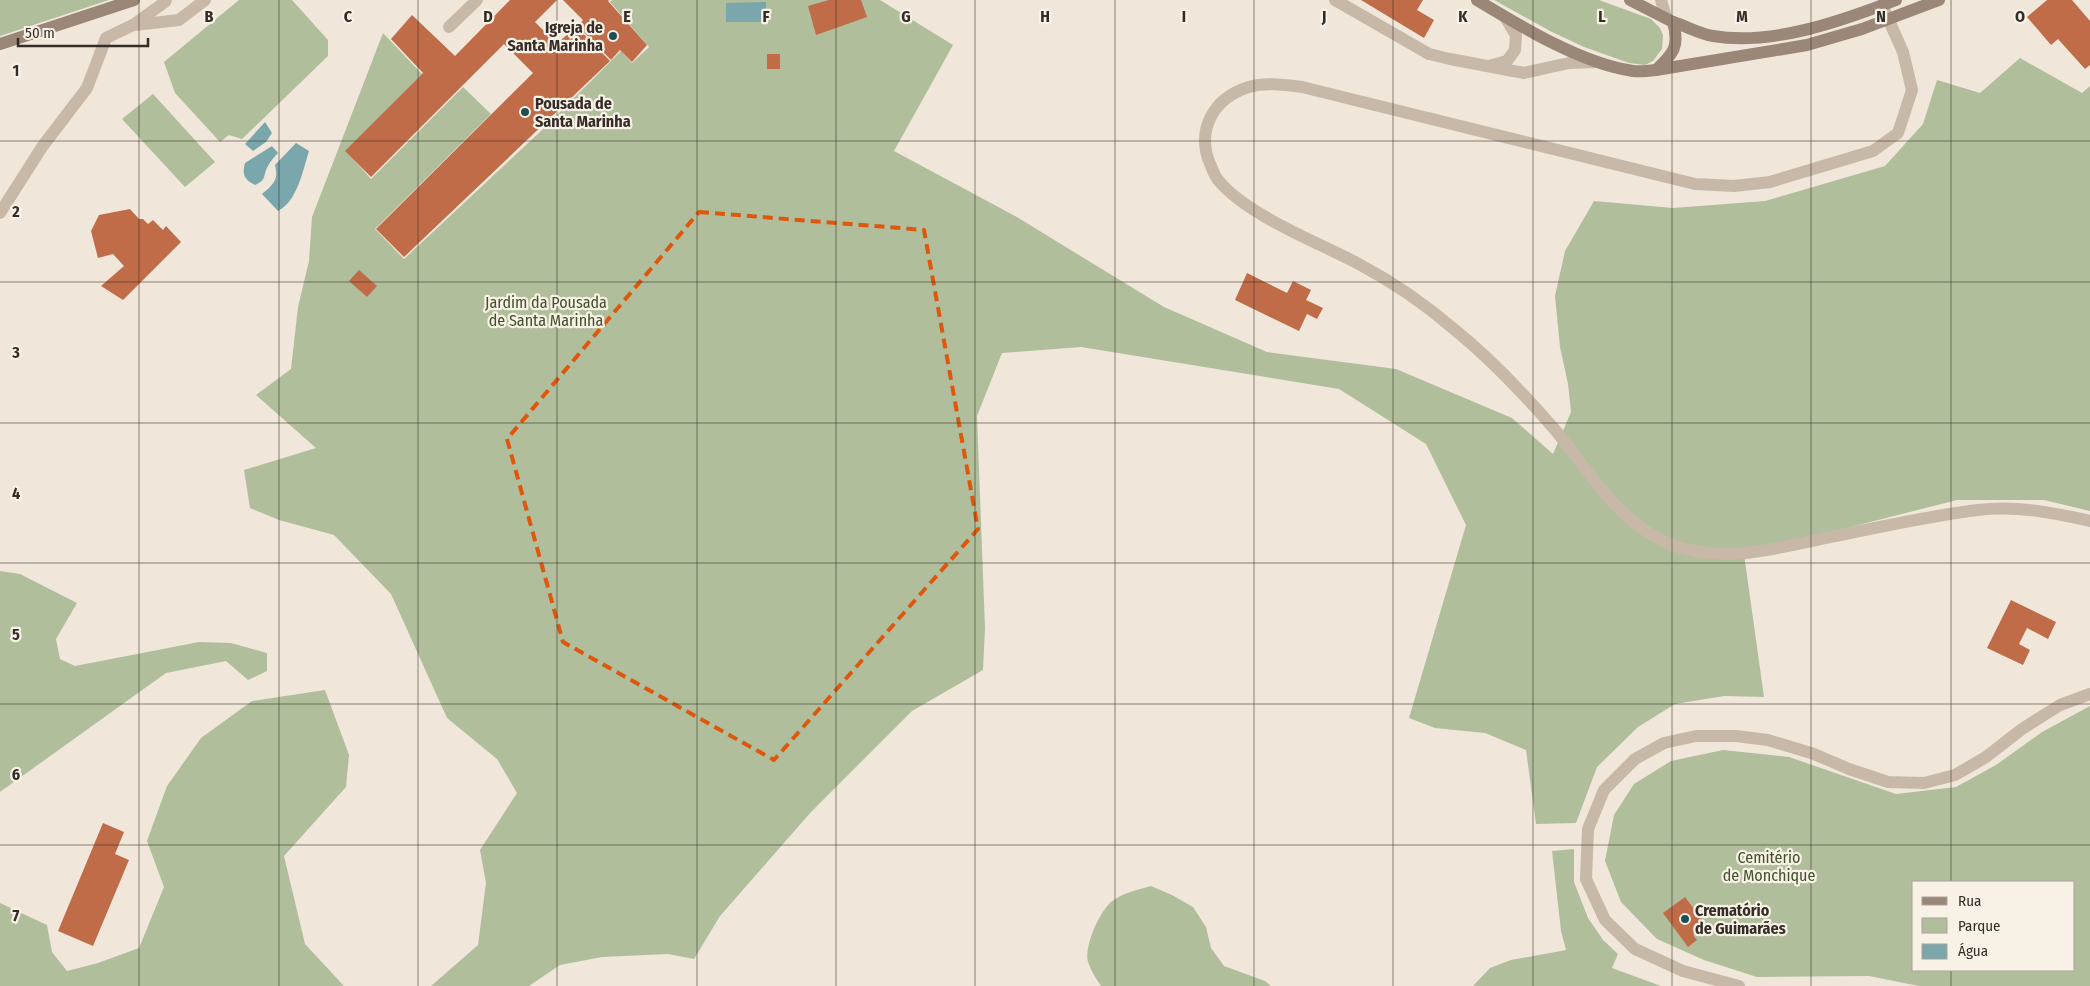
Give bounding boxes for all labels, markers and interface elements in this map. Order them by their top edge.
text: B [205,7,214,26]
text: C [344,7,353,26]
text: D [483,7,493,26]
text: E [623,7,631,26]
text: F [762,7,770,26]
text: G [901,7,911,26]
text: H [1040,7,1050,26]
text: I [1182,7,1186,26]
text: J [1321,7,1326,26]
text: K [1458,7,1468,26]
text: L [1598,7,1606,26]
text: M [1736,7,1748,26]
text: N [1876,7,1886,26]
text: O [2015,7,2025,26]
scale bar [18,15,148,47]
place label: Igreja de Santa Marinha [507,18,603,55]
text: 50 m [25,24,55,42]
marker: Igreja de Santa Marinha [607,30,619,42]
text: 1 [13,61,19,80]
place label: Pousada de Santa Marinha [535,94,631,131]
marker: Pousada de Santa Marinha [519,106,531,118]
text: 2 [11,202,20,221]
park label: Jardim da Pousada de Santa Marinha [485,293,607,330]
text: 3 [11,343,20,362]
text: 4 [12,484,20,503]
text: 5 [12,625,20,644]
text: 6 [12,765,20,784]
park label: Cemitério de Monchique [1723,848,1815,885]
legend [1912,881,2075,971]
text: Rua [1958,892,1981,910]
place label: Crematório de Guimarães [1695,901,1786,938]
text: 7 [13,906,20,925]
marker: Crematório de Guimarães [1679,913,1691,925]
text: Parque [1958,917,2001,935]
text: Água [1958,942,1988,960]

